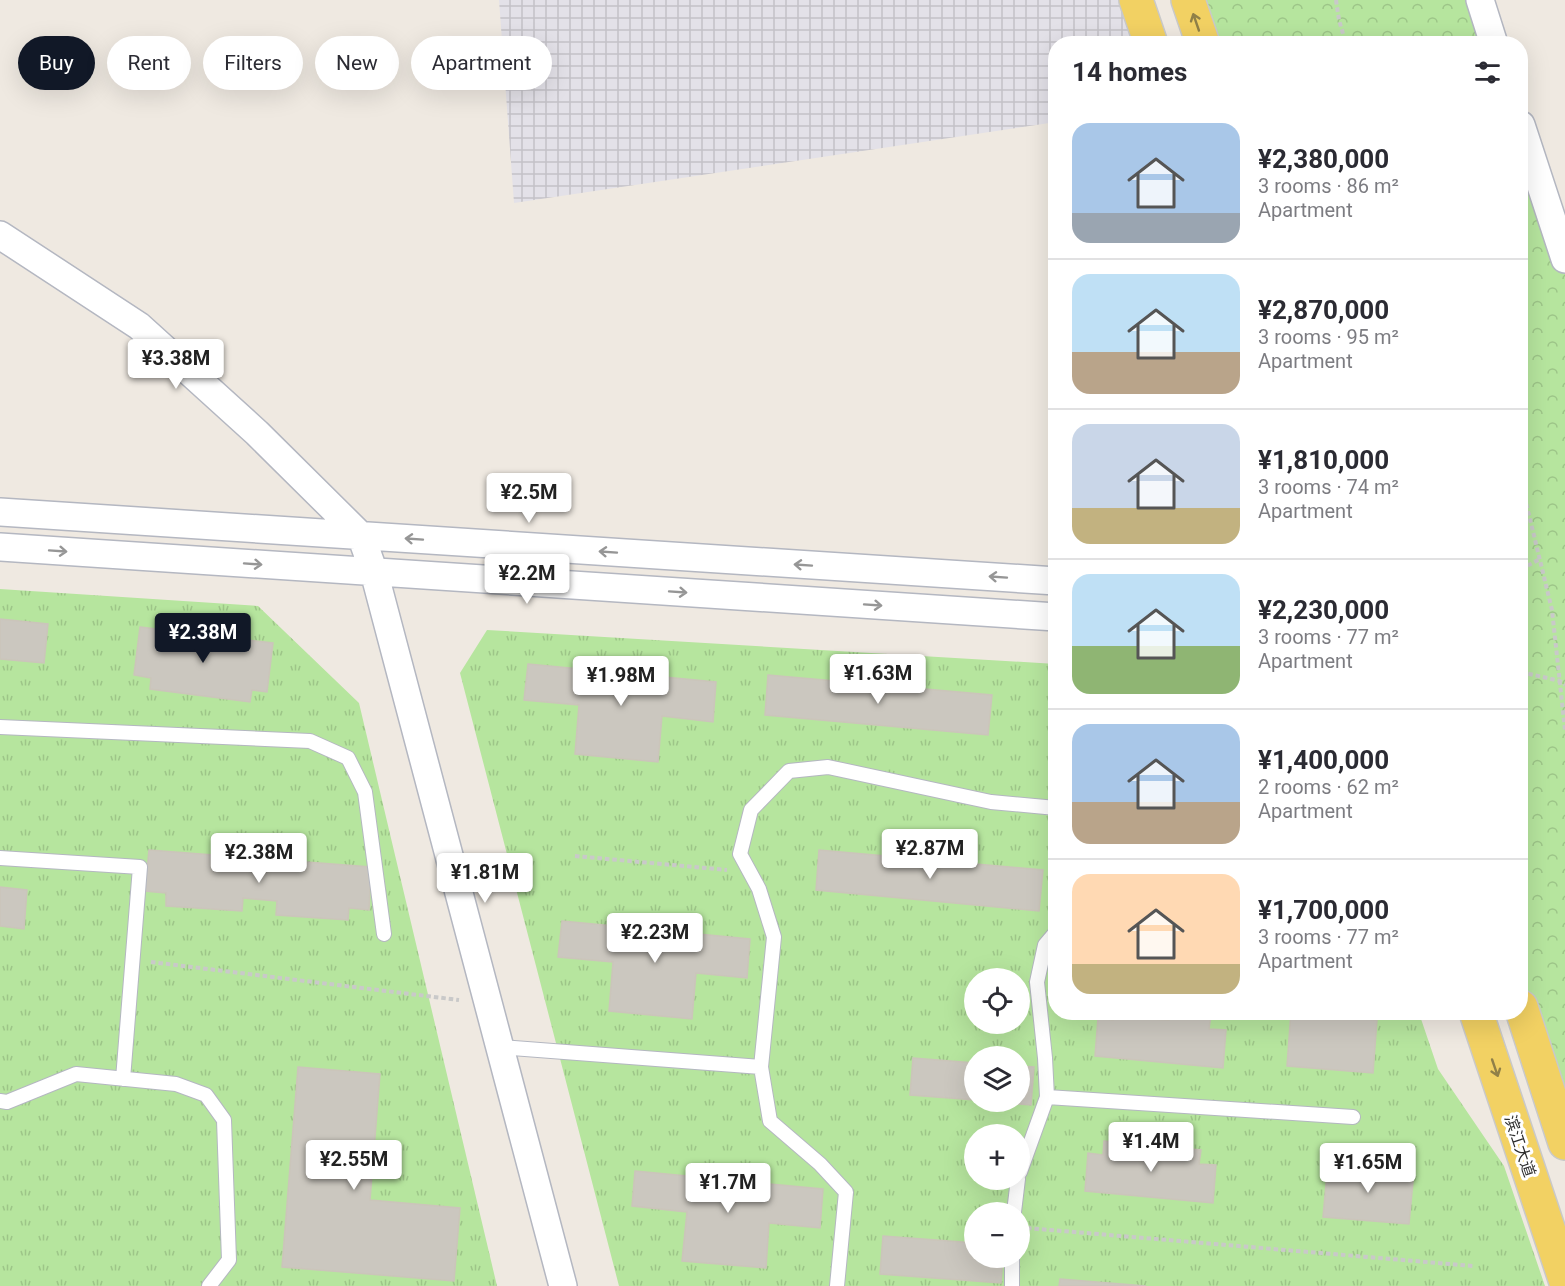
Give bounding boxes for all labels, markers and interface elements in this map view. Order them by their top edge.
one-way arrow [1189,13,1200,32]
chip: Buy [18,36,95,90]
chip: Rent [107,36,191,90]
chip: Filters [203,36,303,90]
chip: New [315,36,399,90]
chip: Apartment [411,36,552,90]
icon: filters [1471,56,1504,89]
text: 14 homes [1072,57,1187,87]
text: ¥2,380,000 [1258,144,1389,174]
icon: home [1120,147,1192,219]
text: 3 rooms · 86 m² [1258,174,1399,198]
text: Apartment [1258,198,1353,222]
text: ¥2,870,000 [1258,295,1389,325]
icon: home [1120,298,1192,370]
text: 3 rooms · 95 m² [1258,325,1399,349]
pin: ¥3.38M [127,339,225,390]
text: ¥3.38M [142,346,210,370]
text: Apartment [1258,349,1353,373]
text: ¥1,810,000 [1258,445,1389,475]
icon: home [1120,448,1192,520]
pin: ¥2.5M [487,473,571,524]
text: 3 rooms · 74 m² [1258,475,1399,499]
text: ¥2.5M [501,480,557,504]
text: Apartment [1258,499,1353,523]
one-way arrow [404,534,424,545]
one-way arrow [48,546,68,557]
one-way arrow [599,546,619,557]
pin: ¥2.2M [485,554,569,605]
one-way arrow [242,559,262,570]
one-way arrow [794,559,814,570]
text: ¥2.2M [499,561,555,585]
one-way arrow [988,572,1008,583]
one-way arrow [668,587,688,598]
text: ¥2,230,000 [1258,595,1389,625]
icon: home [1120,598,1192,670]
one-way arrow [862,599,882,610]
pin: ¥2.38M [154,613,252,664]
text: ¥2.38M [169,620,237,644]
text: 3 rooms · 77 m² [1258,625,1399,649]
text: Apartment [1258,649,1353,673]
pin: ¥1.63M [829,654,927,705]
pin: ¥1.98M [572,656,670,707]
text: ¥1.63M [844,661,912,685]
text: ¥1.98M [587,663,655,687]
text: ¥1,400,000 [1258,745,1389,775]
icon: home [1120,748,1192,820]
text: 2 rooms · 62 m² [1258,775,1399,799]
text: Apartment [1258,799,1353,823]
pin: ¥2.87M [881,829,979,880]
pin: ¥2.38M [210,833,308,884]
text: ¥2.87M [896,836,964,860]
text: ¥2.38M [225,840,293,864]
pin: ¥1.81M [436,853,534,904]
text: ¥1.81M [451,860,519,884]
text: ¥1,700,000 [1258,895,1389,925]
icon: home [1120,898,1192,970]
pin: ¥2.23M [606,913,704,964]
text: ¥2.23M [621,920,689,944]
text: 3 rooms · 77 m² [1258,925,1399,949]
text: Apartment [1258,949,1353,973]
map controls [964,968,1030,1268]
button: locate [964,968,1030,1034]
button: layers [964,1046,1030,1112]
one-way arrow [1490,1058,1501,1077]
street label: 滨江大道 [1501,1113,1539,1179]
pin: ¥1.4M [1109,1122,1193,1173]
button: + [964,1124,1030,1190]
text: ¥1.4M [1123,1129,1179,1153]
pin: ¥2.55M [305,1140,403,1191]
pin: ¥1.65M [1319,1143,1417,1194]
text: ¥2.55M [320,1147,388,1171]
text: ¥1.65M [1334,1150,1402,1174]
pin: ¥1.7M [686,1163,770,1214]
text: ¥1.7M [700,1170,756,1194]
button: − [964,1202,1030,1268]

